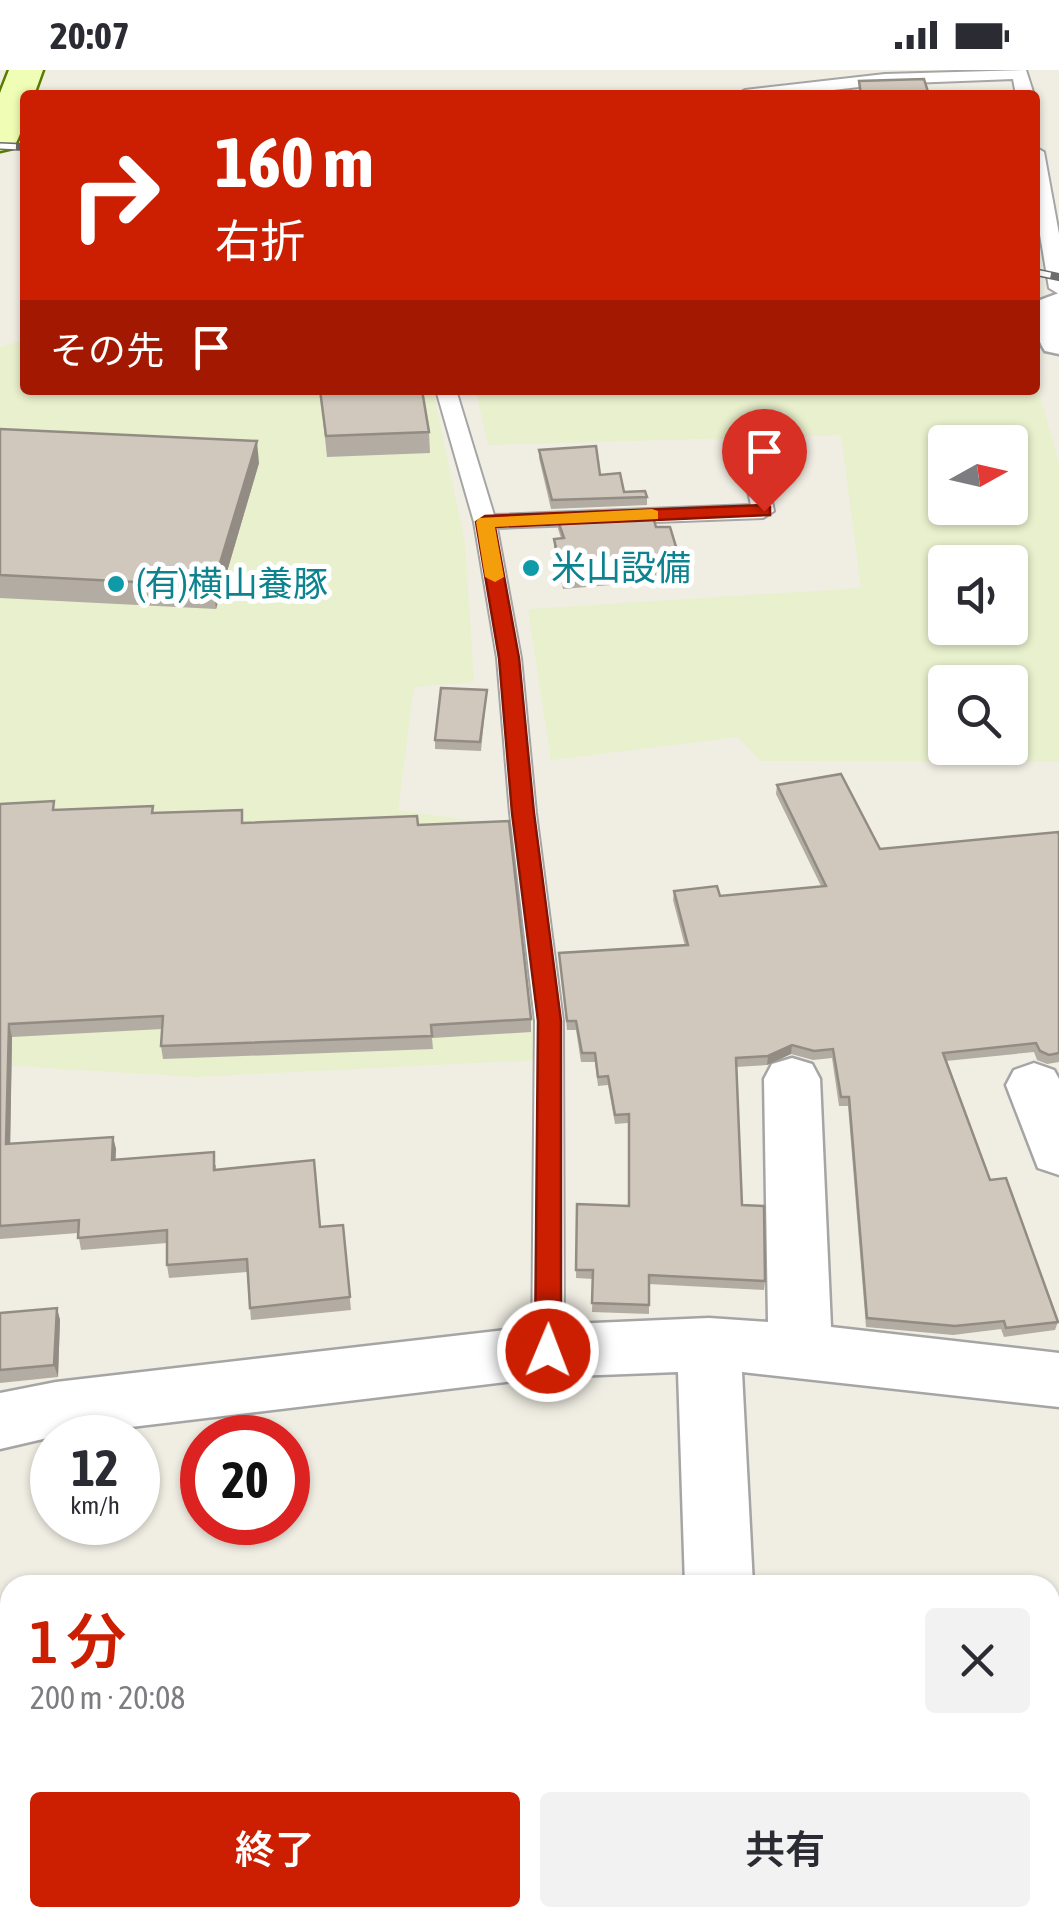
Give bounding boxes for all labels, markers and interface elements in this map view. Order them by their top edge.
text: 20:07 [50,14,130,57]
text: 160 m [215,122,374,202]
icon: right [50,130,180,260]
text: 右折 [215,215,305,267]
icon: arrive [184,320,239,375]
text: その先 [50,329,164,372]
pin [722,409,807,512]
icon: arrive [737,424,792,479]
north arrow [928,425,1028,525]
map controls [928,425,1028,765]
button: sound [928,545,1028,645]
place label: 米山設備 [551,547,691,587]
marker: 米山設備 [520,557,542,579]
place label: (有)横山養豚 [136,563,328,603]
marker: (有)横山養豚 [105,573,127,595]
button: search [928,665,1028,765]
position arrow [496,1299,600,1403]
speed limit sign: 20 [180,1415,310,1545]
text: 12 [71,1439,118,1497]
text: km/h [70,1491,120,1519]
text: 1 分 [30,1607,126,1676]
button: close [925,1608,1030,1713]
text: 200 m · 20:08 [30,1679,185,1716]
button: 終了 [30,1792,520,1907]
button: 共有 [540,1792,1030,1907]

